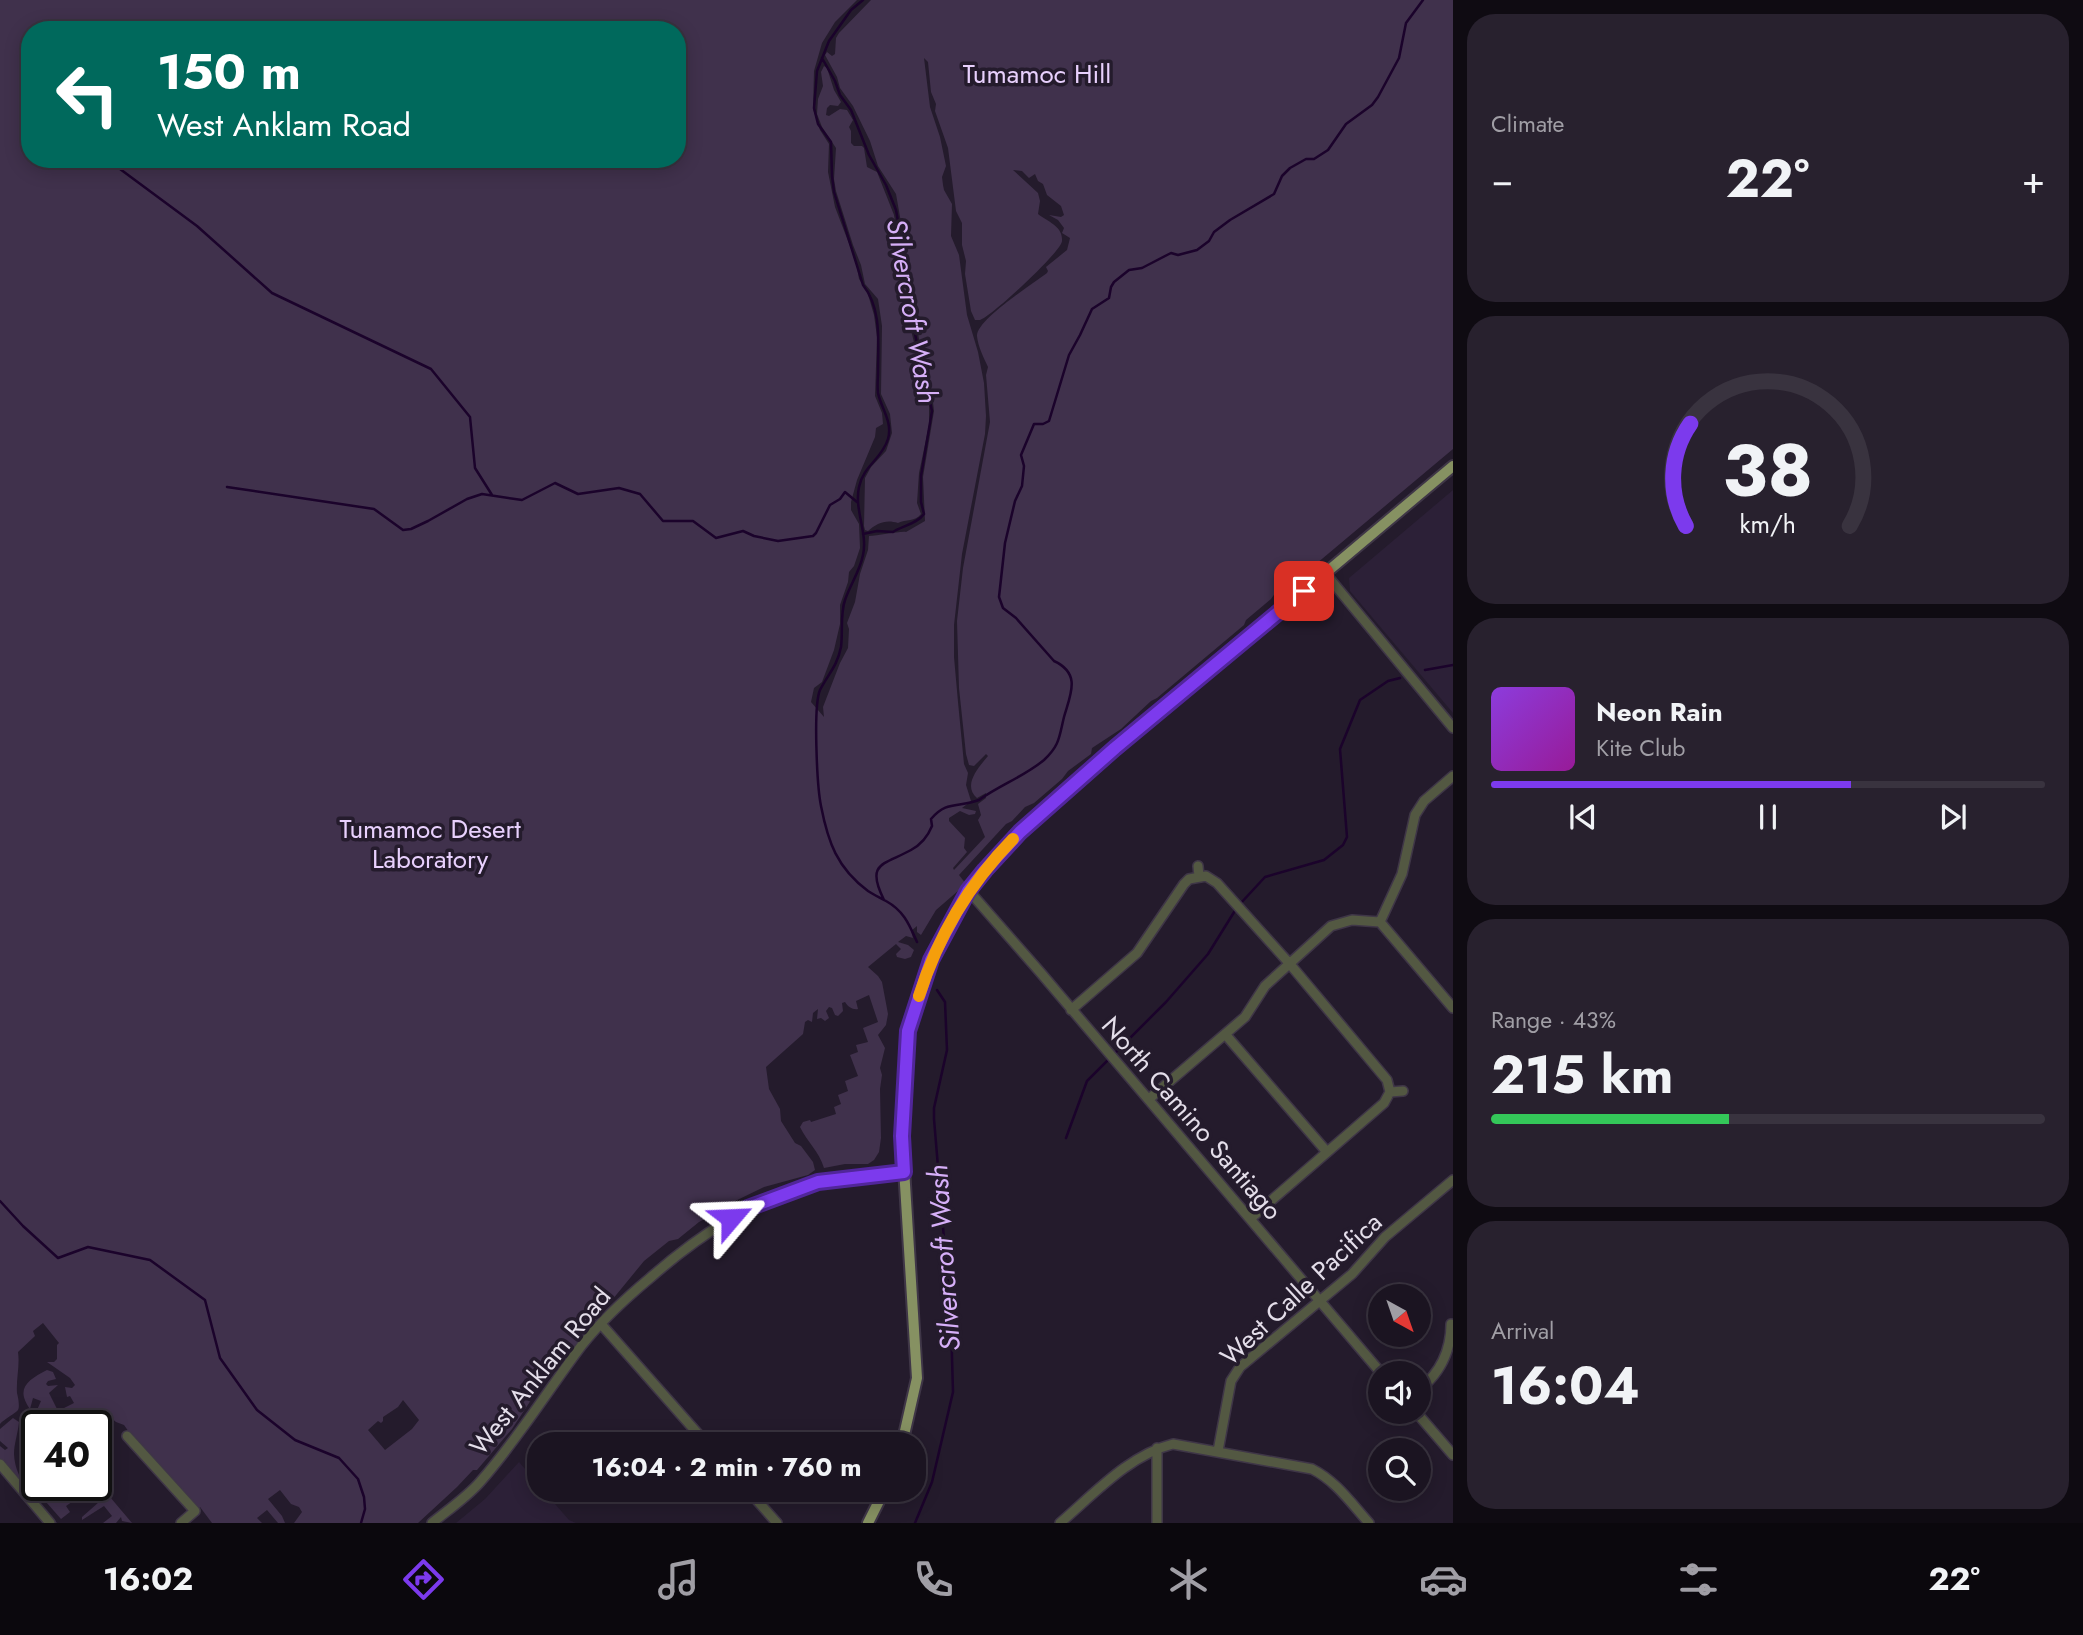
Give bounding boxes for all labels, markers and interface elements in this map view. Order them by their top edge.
text: 150 m [157,37,301,107]
icon: left [42,49,133,140]
park label: Tumamoc Hill [963,55,1111,93]
text: West Anklam Road [157,102,411,148]
text: Climate [1491,107,1564,141]
text: 22° [1726,141,1809,217]
text: − [1491,152,1513,207]
text: + [2022,152,2045,207]
water label: Silvercroft Wash [876,215,948,407]
text: 38 [1723,418,1813,523]
text: km/h [1740,505,1796,541]
pin [1274,561,1334,621]
icon: arrive [1285,572,1323,610]
text: Neon Rain [1596,693,1723,731]
text: Kite Club [1596,731,1685,765]
icon: previous [1564,798,1602,836]
icon: pause [1749,798,1787,836]
icon: next [1934,798,1972,836]
park label: Tumamoc Desert Laboratory [339,810,521,878]
text: Range · 43% [1491,1003,1616,1037]
street label: North Camino Santiago [1093,1008,1291,1228]
text: 215 km [1491,1037,1673,1113]
water label: Silvercroft Wash [917,1163,971,1353]
position arrow [694,1181,768,1255]
street label: West Calle Pacifica [1211,1204,1391,1374]
street label: West Anklam Road [460,1279,620,1463]
north arrow [1368,1284,1432,1348]
map controls [1368,1284,1431,1501]
text: Arrival [1491,1314,1554,1348]
text: 16:04 [1491,1348,1640,1424]
button: sound [1368,1361,1431,1424]
speed limit sign: 40 [21,1410,112,1501]
button: search [1368,1438,1431,1501]
text: 16:04 · 2 min · 760 m [591,1448,862,1486]
icon: directions [399,1555,448,1604]
icon: music [654,1555,703,1604]
icon: phone [909,1555,958,1604]
icon: climate [1164,1555,1213,1604]
icon: car [1419,1555,1468,1604]
icon: filters [1674,1555,1723,1604]
text: 16:02 [103,1556,193,1602]
text: 22° [1928,1556,1980,1602]

